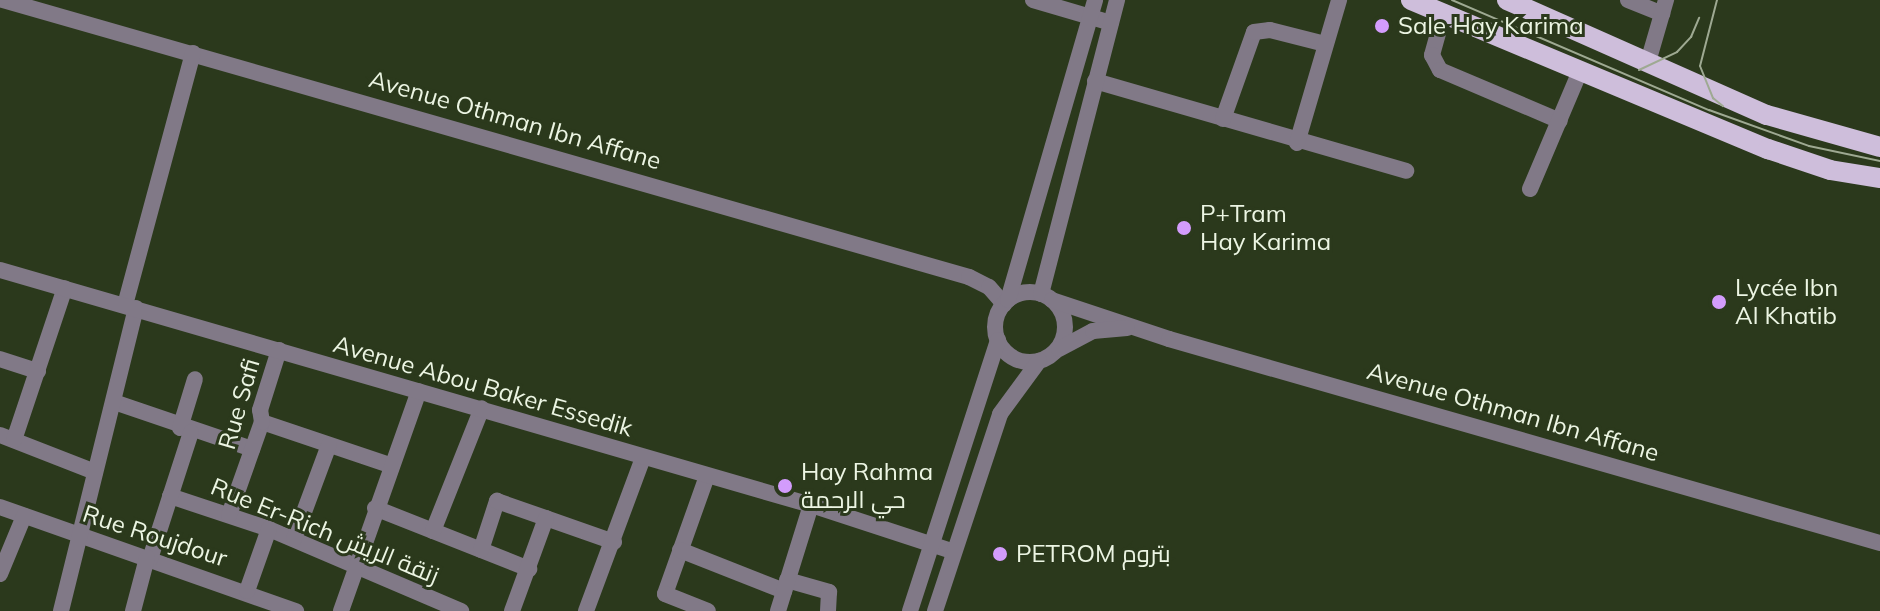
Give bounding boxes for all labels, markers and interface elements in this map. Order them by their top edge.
place label: Sale Hay Karima [1398,12,1584,40]
marker: Sale Hay Karima [1373,17,1391,35]
street label: Avenue Othman Ibn Affane [366,64,664,176]
place label: P+Tram Hay Karima [1200,200,1331,256]
marker: P+Tram Hay Karima [1175,219,1193,237]
place label: Lycée Ibn Al Khatib [1735,274,1838,330]
marker: Lycée Ibn Al Khatib [1710,293,1728,311]
street label: Avenue Abou Baker Essedik [330,329,636,443]
street label: Rue Safi [212,355,266,453]
street label: Avenue Othman Ibn Affane [1364,356,1662,468]
place label: Hay Rahma حي الرحمة [801,458,933,514]
street label: Rue Er-Rich زنقة الريش [207,472,443,590]
marker: Hay Rahma حي الرحمة [776,477,794,495]
street label: Rue Roujdour [79,499,231,573]
place label: PETROM بتروم [1016,540,1171,568]
marker: PETROM بتروم [991,545,1009,563]

